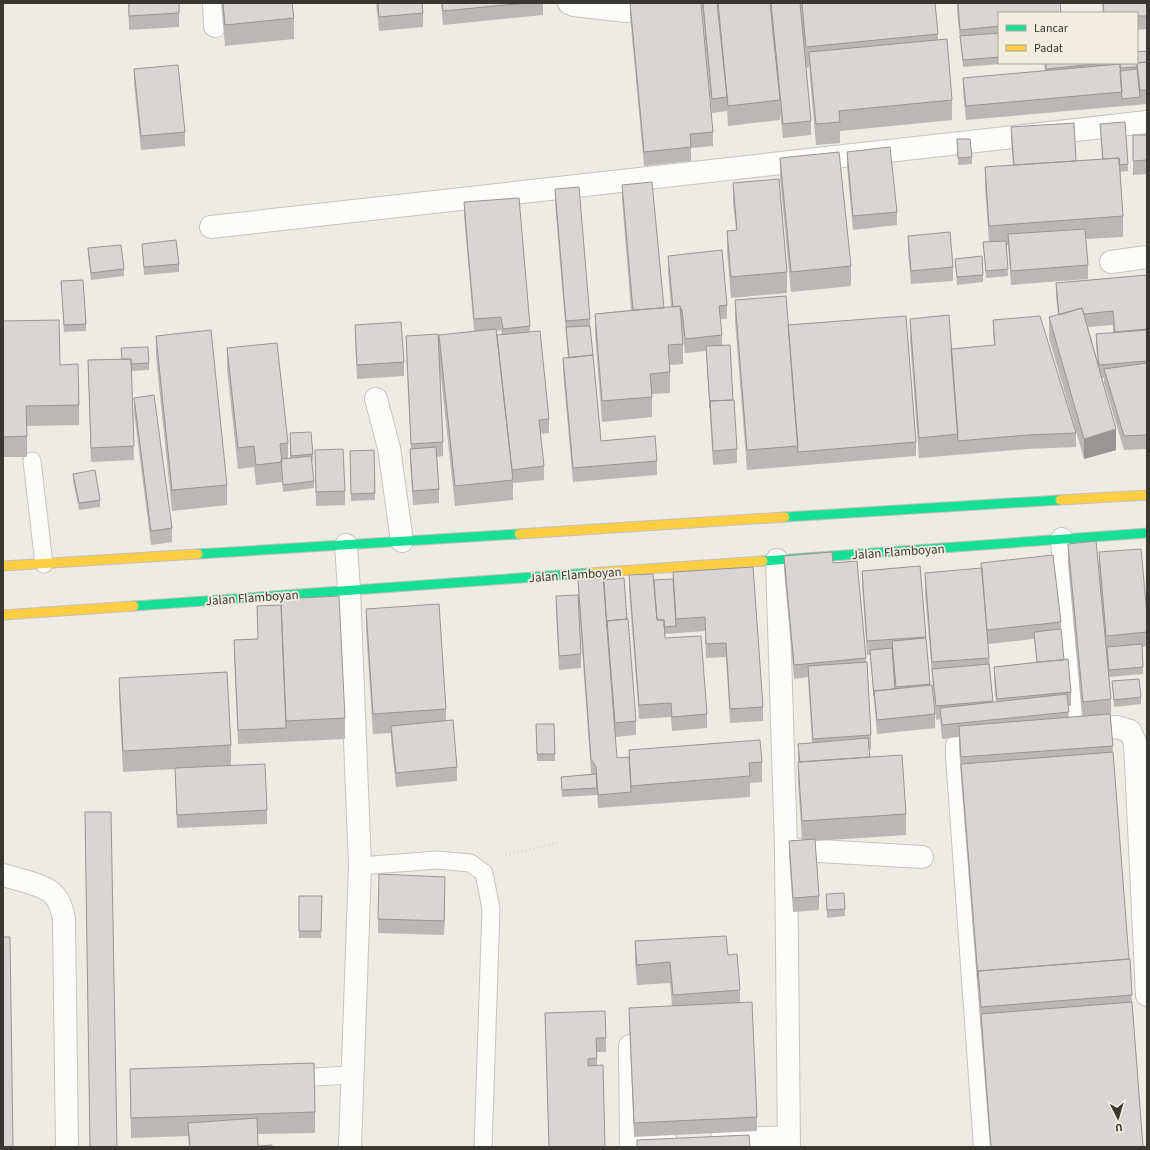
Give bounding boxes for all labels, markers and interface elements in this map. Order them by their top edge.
legend [998,12,1138,64]
text: Lancar [1034,20,1069,37]
text: Padat [1034,40,1063,57]
street label: Jalan Flamboyan [851,540,945,564]
street label: Jalan Flamboyan [528,563,622,587]
street label: Jalan Flamboyan [205,586,299,610]
north arrow [1098,1098,1138,1138]
text: U [1115,1120,1123,1135]

